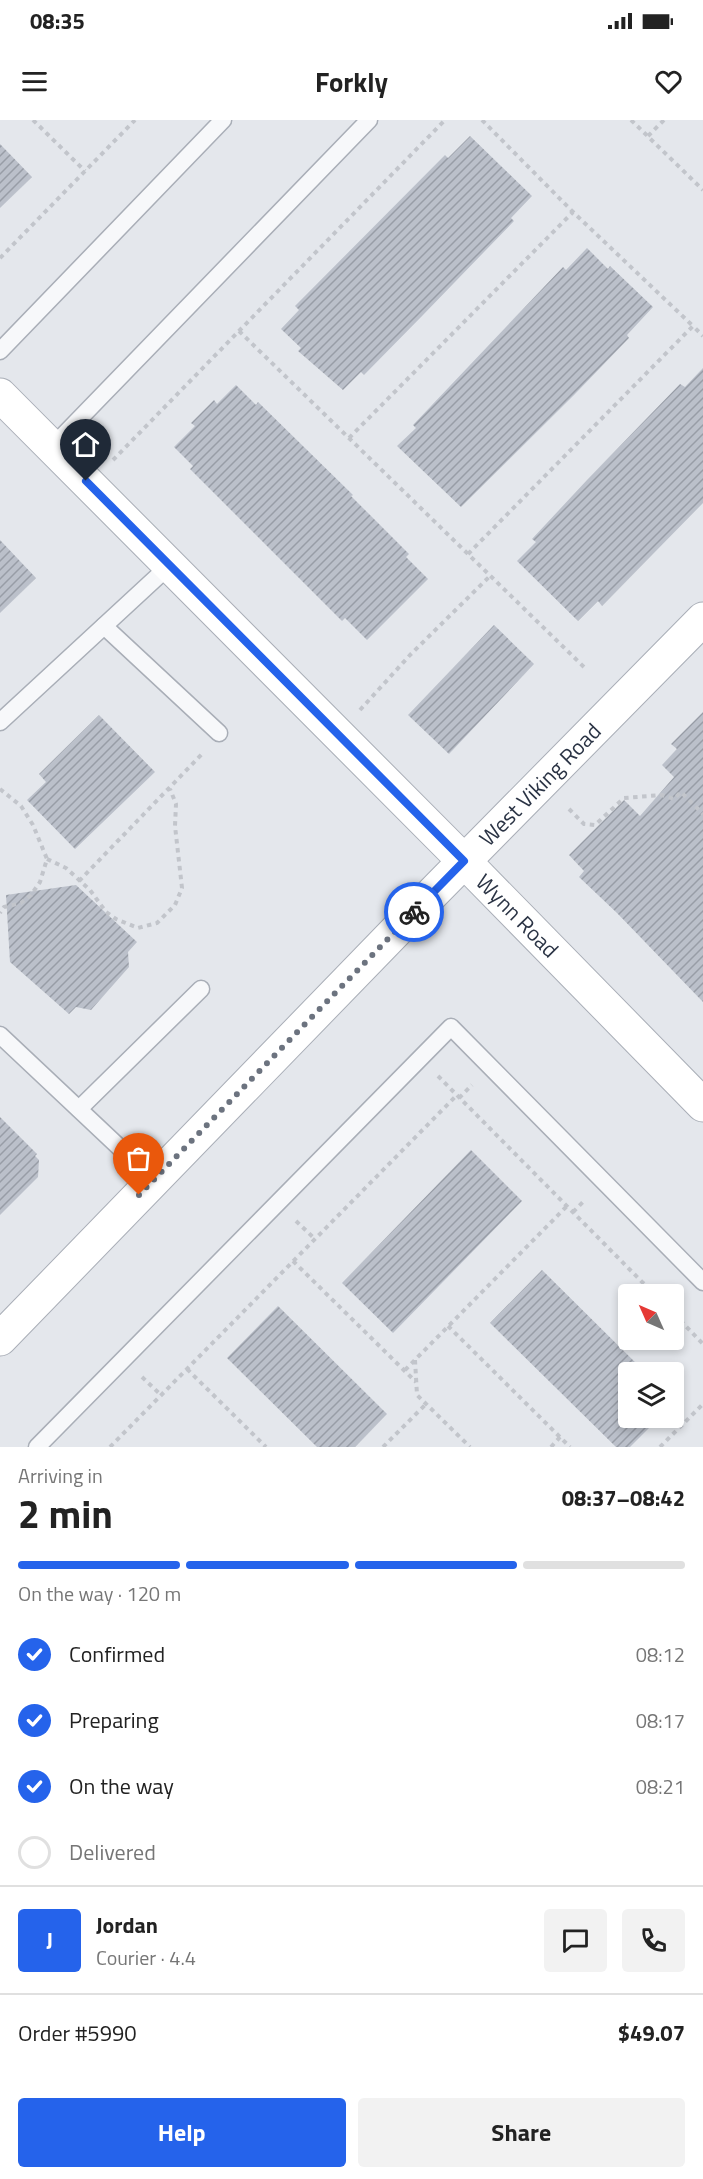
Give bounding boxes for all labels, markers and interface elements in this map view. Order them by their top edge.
text: 08:35 [30,4,85,38]
text: Forkly [315,61,388,102]
icon: menu [18,65,51,98]
icon: heart [652,65,685,98]
pin [60,419,111,481]
icon: home [69,428,102,461]
street label: West Viking Road [471,715,609,854]
street label: Wynn Road [468,866,567,965]
courier [384,882,444,942]
icon: bike [398,896,431,929]
pin [113,1133,164,1195]
icon: bag [122,1142,155,1175]
north arrow [618,1284,684,1350]
map controls [618,1284,684,1428]
button: layers [618,1362,684,1428]
text: Arriving in [18,1460,103,1491]
text: 08:37–08:42 [562,1481,685,1515]
text: 2 min [18,1484,113,1543]
text: On the way · 120 m [18,1578,181,1609]
text: Confirmed [69,1637,165,1671]
icon: check [18,1638,51,1671]
text: 08:12 [636,1639,685,1670]
text: Preparing [69,1703,159,1737]
icon: check [18,1704,51,1737]
text: 08:17 [636,1705,685,1736]
text: On the way [69,1769,174,1803]
icon: check [18,1770,51,1803]
text: 08:21 [636,1771,685,1802]
text: Delivered [69,1835,156,1869]
text: Jordan [96,1908,158,1942]
button: chat [544,1909,607,1972]
button: phone [622,1909,685,1972]
text: J [46,1923,53,1957]
text: Courier · 4.4 [96,1942,196,1973]
text: Order #5990 [18,2016,137,2050]
text: $49.07 [618,2016,685,2050]
button: Help [18,2098,346,2167]
button: Share [358,2098,685,2167]

